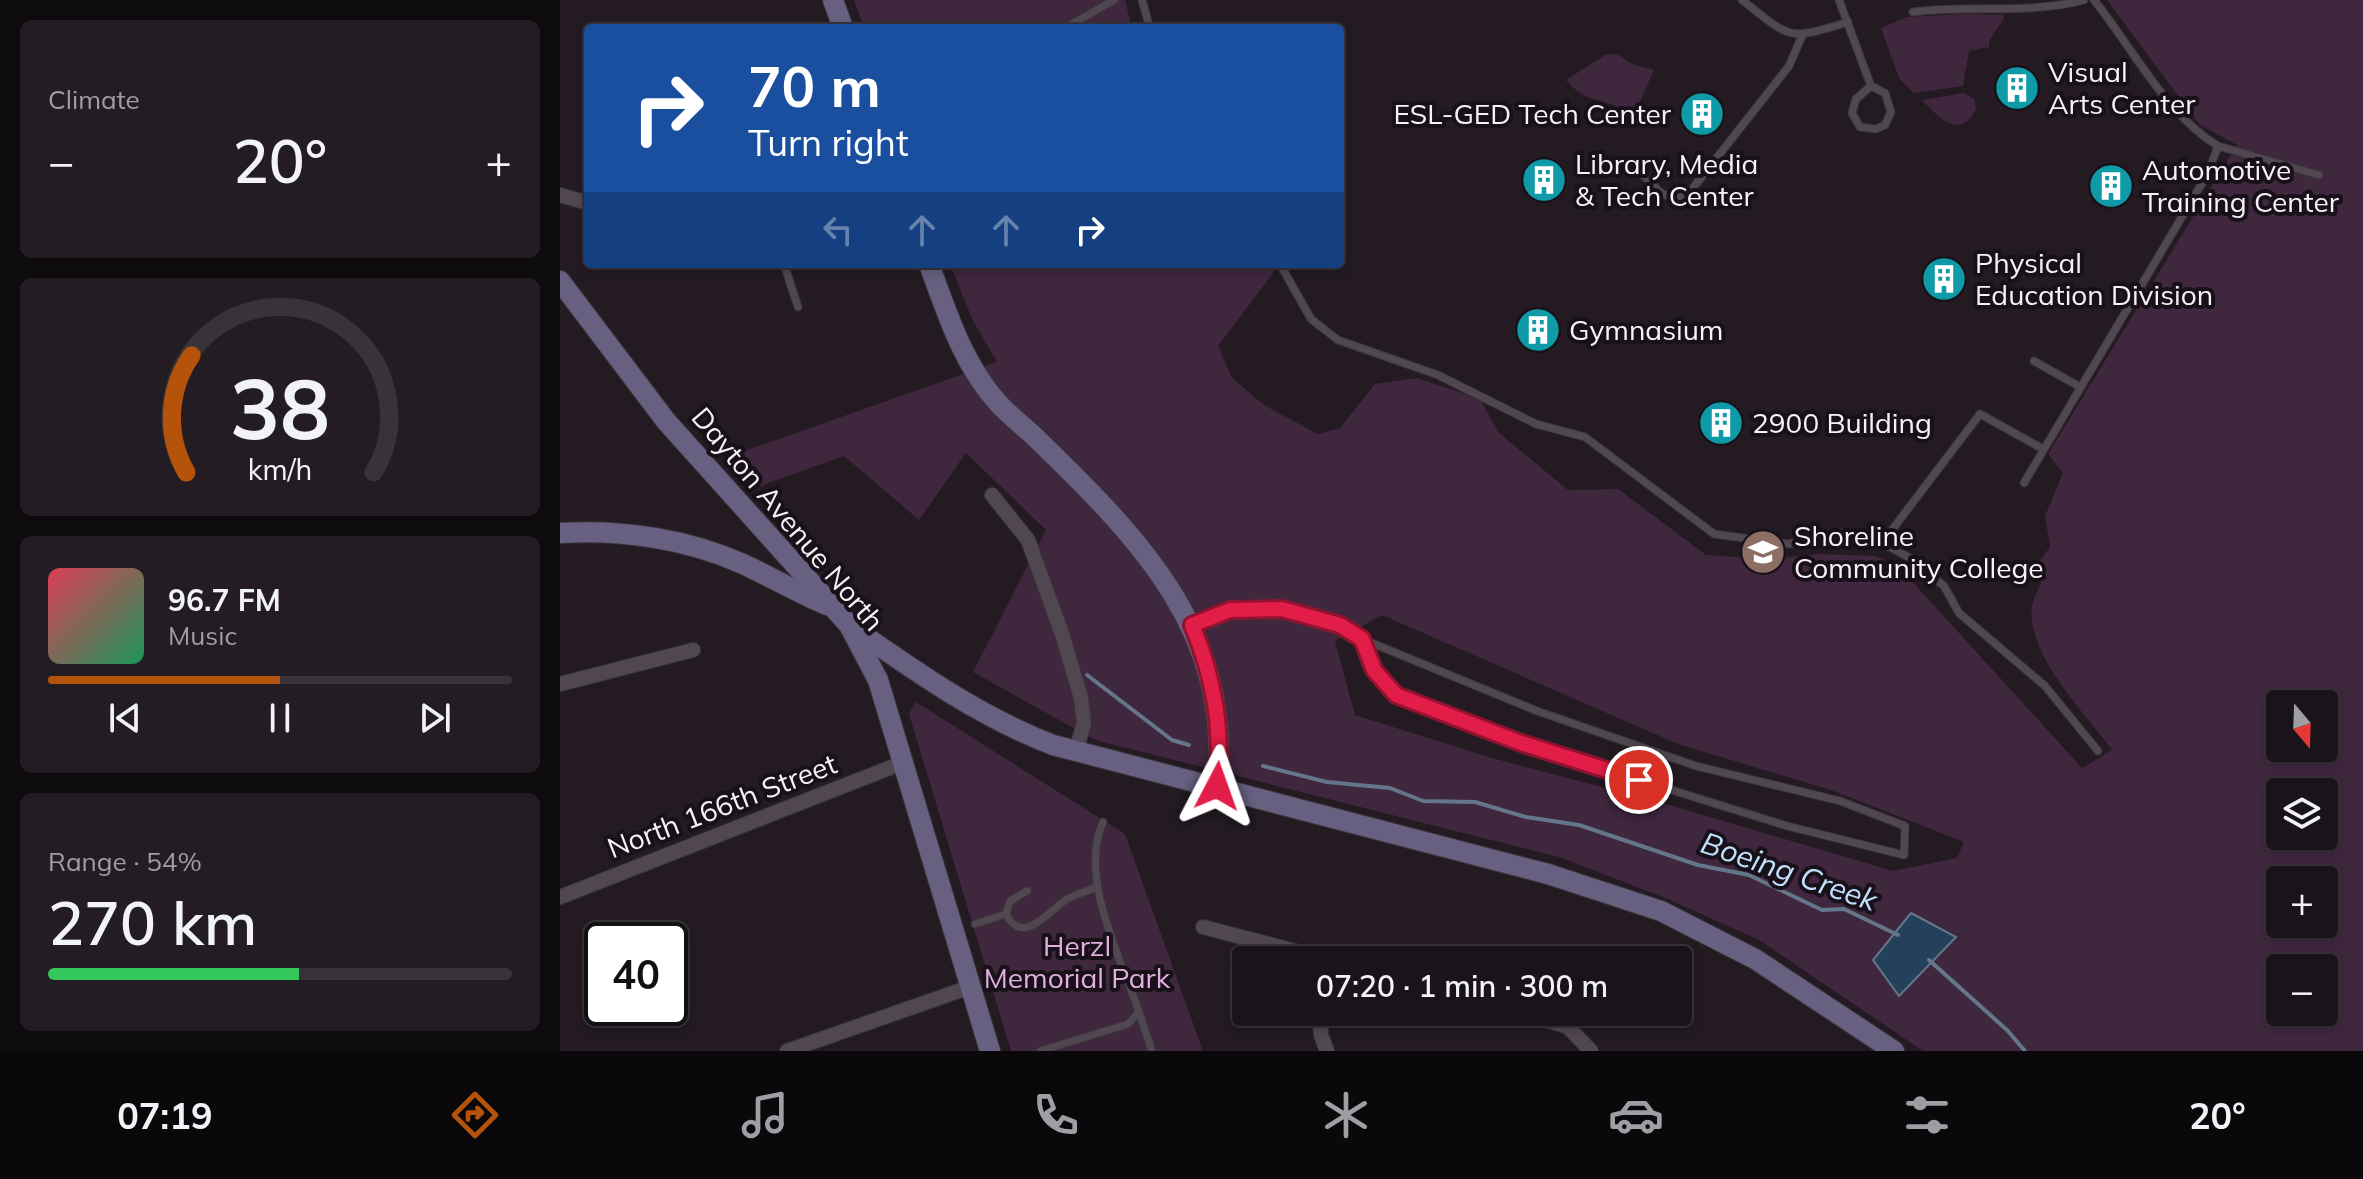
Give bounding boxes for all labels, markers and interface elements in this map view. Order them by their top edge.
text: 70 m [748,51,881,121]
place label: Visual Arts Center [2048,54,2196,121]
icon: right [616,56,720,160]
building icon: Visual Arts Center [1993,64,2041,112]
text: Climate [48,83,140,116]
building icon: ESL-GED Tech Center [1678,90,1726,138]
place label: ESL-GED Tech Center [1394,96,1672,131]
text: Turn right [748,120,909,165]
text: 20° [233,123,327,198]
text: − [48,134,74,189]
text: + [486,134,512,189]
place label: Library, Media & Tech Center [1575,146,1758,213]
place label: Automotive Training Center [2142,152,2340,219]
building icon: Library, Media & Tech Center [1520,156,1568,204]
building icon: Automotive Training Center [2087,162,2135,210]
icon: left [816,208,860,252]
icon: ahead [900,208,944,252]
icon: ahead [984,208,1028,252]
icon: right [1068,208,1112,252]
place label: Physical Education Division [1975,245,2213,312]
building icon: Physical Education Division [1920,255,1968,303]
building icon: Gymnasium [1514,306,1562,354]
place label: Gymnasium [1569,312,1723,347]
text: 38 [230,354,330,459]
building icon: 2900 Building [1697,399,1745,447]
street label: Dayton Avenue North [685,400,892,638]
place label: 2900 Building [1752,405,1932,440]
text: km/h [248,451,312,487]
place label: Shoreline Community College [1794,518,2044,585]
school or university icon: Shoreline Community College [1739,528,1787,576]
text: 96.7 FM [168,581,281,619]
text: Music [168,619,237,652]
north arrow [2266,690,2338,762]
map controls [2266,690,2338,1026]
icon: previous [103,696,147,740]
icon: pause [258,696,302,740]
icon: next [413,696,457,740]
position arrow [1175,744,1259,828]
street label: North 166th Street [602,746,842,865]
pin [1605,746,1673,814]
icon: arrive [1617,758,1661,802]
button: layers [2266,778,2338,850]
water label: Boeing Creek [1696,823,1884,919]
text: Range · 54% [48,845,202,878]
button: + [2266,866,2338,938]
text: 270 km [48,885,257,960]
speed limit sign: 40 [584,922,688,1026]
park label: Herzl Memorial Park [984,928,1171,995]
button: − [2266,954,2338,1026]
text: 07:20 · 1 min · 300 m [1316,967,1608,1005]
icon: directions [447,1087,503,1143]
icon: music [737,1087,793,1143]
icon: phone [1028,1087,1084,1143]
icon: climate [1318,1087,1374,1143]
icon: car [1608,1087,1664,1143]
icon: filters [1899,1087,1955,1143]
text: 07:19 [117,1093,213,1138]
text: 20° [2189,1093,2246,1138]

